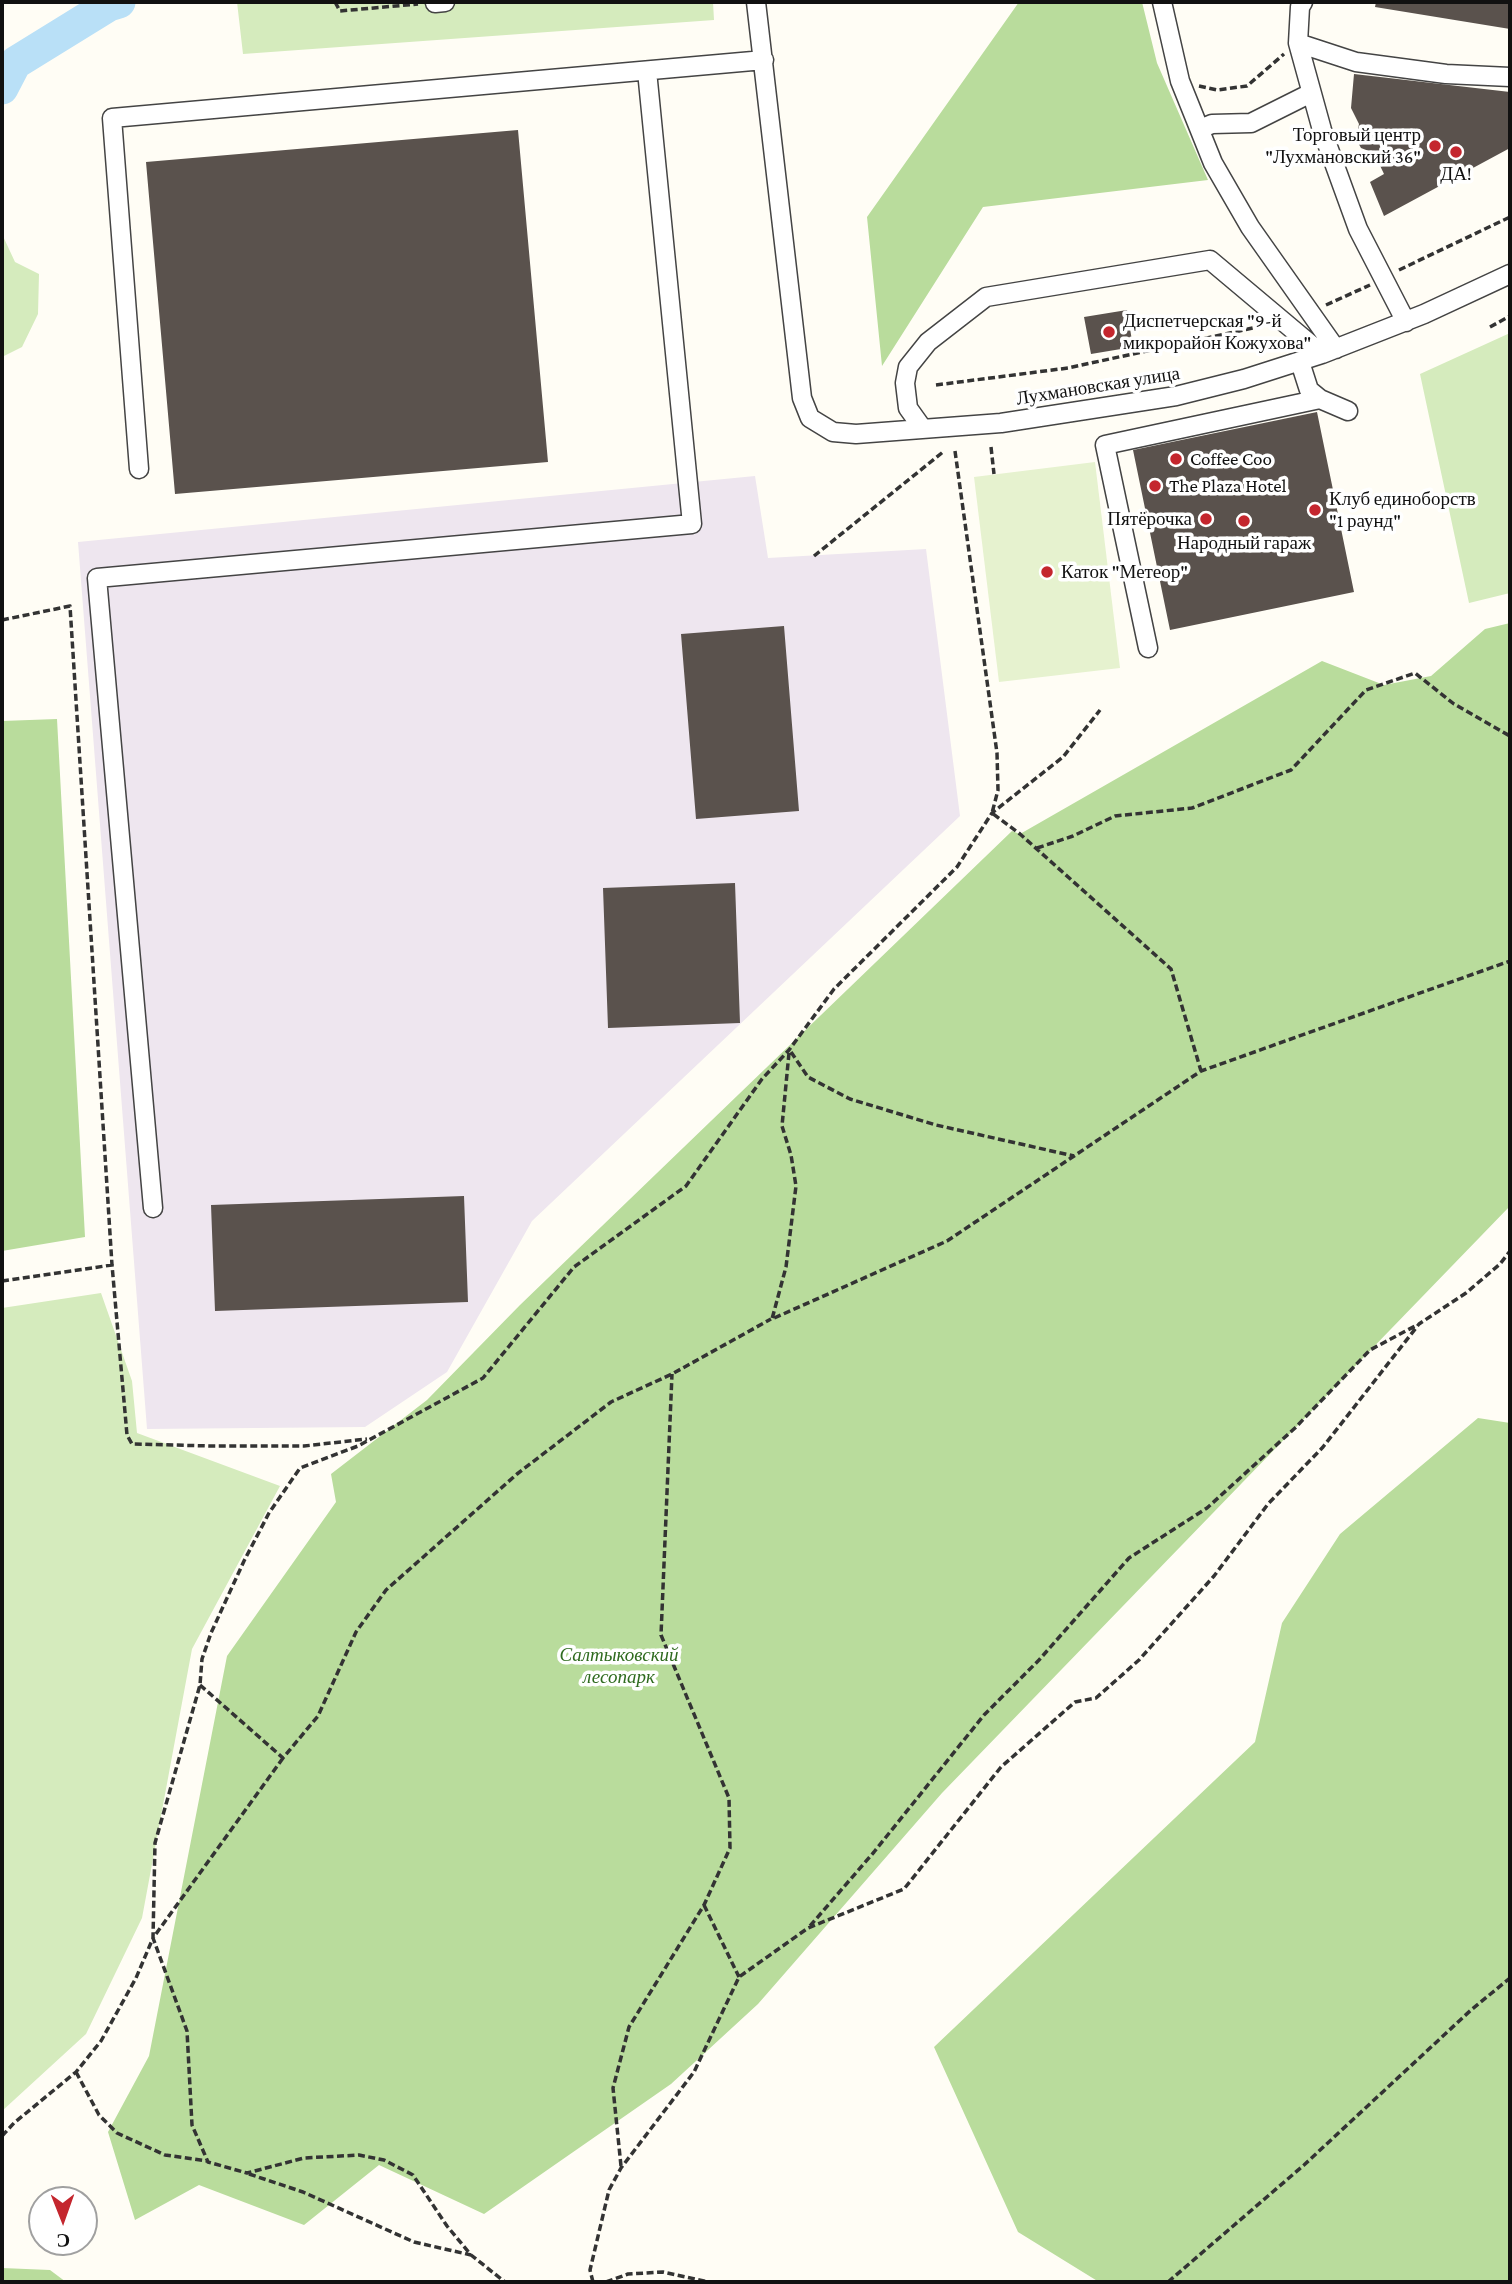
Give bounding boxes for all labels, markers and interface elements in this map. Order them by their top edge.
place label: Торговый центр "Лухмановский 36" [1265,124,1421,168]
marker: Торговый центр "Лухмановский 36" [1427,138,1443,154]
marker: ДА! [1448,144,1464,160]
place label: ДА! [1440,163,1472,185]
place label: Диспетчерская "9-й микрорайон Кожухова" [1123,310,1311,354]
marker: Диспетчерская "9-й микрорайон Кожухова" [1101,324,1117,340]
street label: Лухмановская улица [1015,362,1181,410]
place label: Coffee Coo [1190,448,1272,470]
marker: Coffee Coo [1168,451,1184,467]
place label: The Plaza Hotel [1169,475,1287,497]
marker: The Plaza Hotel [1147,478,1163,494]
place label: Клуб единоборств "1 раунд" [1329,488,1476,532]
marker: Клуб единоборств "1 раунд" [1307,502,1323,518]
place label: Пятёрочка [1107,508,1192,530]
marker: Пятёрочка [1198,511,1214,527]
marker: Народный гараж [1236,513,1252,529]
place label: Народный гараж [1177,532,1311,554]
place label: Каток "Метеор" [1061,561,1188,583]
marker: Каток "Метеор" [1039,564,1055,580]
park label: Салтыковский лесопарк [559,1644,679,1688]
north arrow [28,2186,98,2256]
text: С [56,2230,70,2251]

